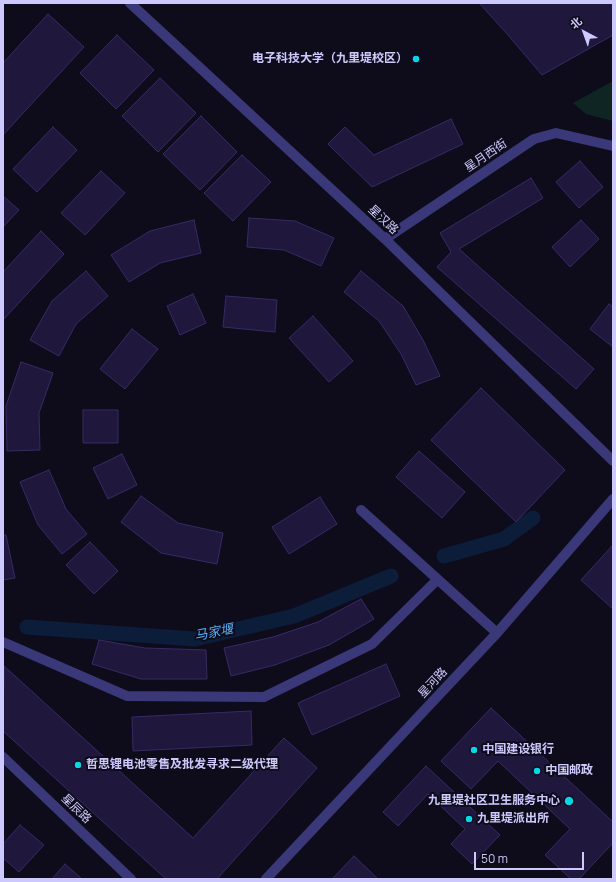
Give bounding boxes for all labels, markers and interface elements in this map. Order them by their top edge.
north arrow [564,12,604,52]
text: 北 [567,13,585,32]
place label: 电子科技大学（九里堤校区） [252,52,408,66]
marker: 电子科技大学（九里堤校区） [411,54,421,64]
street label: 星月西街 [462,137,510,175]
street label: 星汉路 [365,202,401,238]
water label: 马家堰 [193,622,235,644]
street label: 星河路 [415,665,451,701]
place label: 中国建设银行 [482,743,554,757]
marker: 中国建设银行 [469,745,479,755]
place label: 哲思锂电池零售及批发寻求二级代理 [86,758,278,772]
marker: 哲思锂电池零售及批发寻求二级代理 [73,760,83,770]
place label: 中国邮政 [545,764,593,778]
marker: 中国邮政 [532,766,542,776]
street label: 星辰路 [58,791,94,827]
place label: 九里堤社区卫生服务中心 [428,794,560,808]
marker: 九里堤社区卫生服务中心 [563,795,575,807]
place label: 九里堤派出所 [477,812,549,826]
marker: 九里堤派出所 [464,814,474,824]
scale bar [476,844,586,870]
text: 50 m [481,850,508,867]

